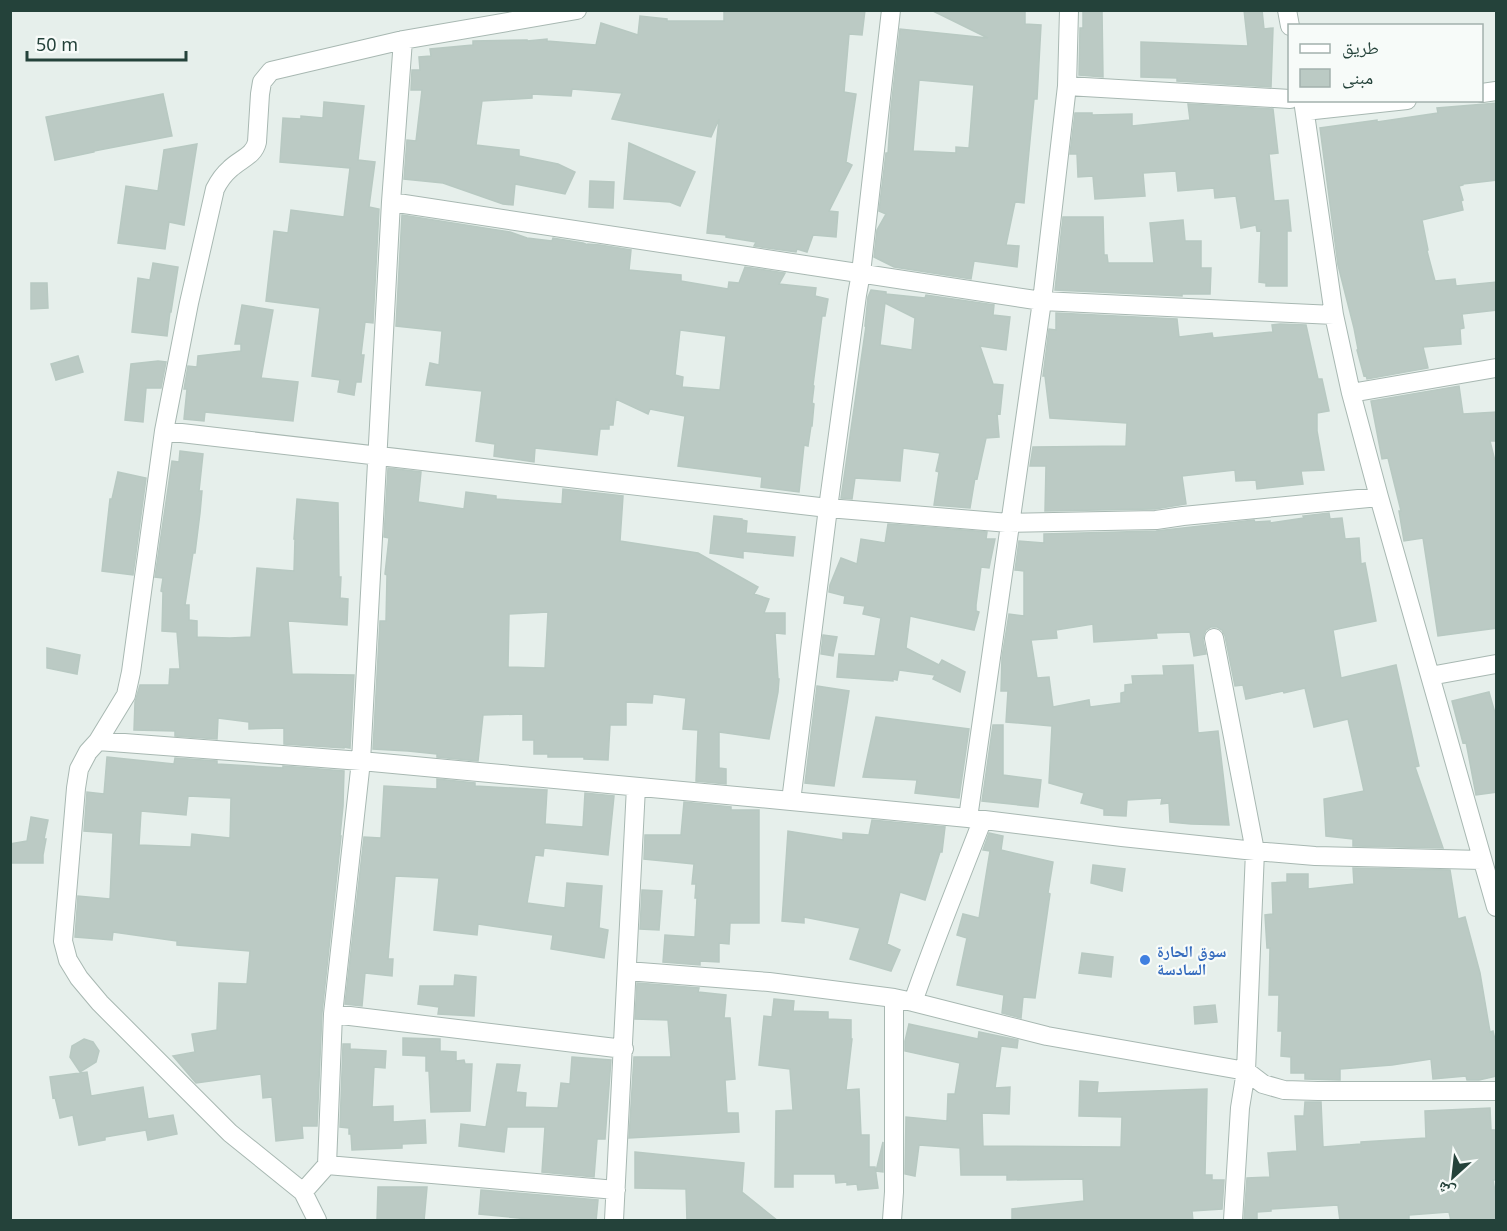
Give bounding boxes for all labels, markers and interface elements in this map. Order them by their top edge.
scale bar [27,24,186,62]
legend [1288,24,1483,102]
text: 50 m [36,32,78,56]
text: طريق [1342,35,1379,59]
text: مبنى [1342,65,1373,89]
place label: سوق الحارة السادسة [1157,940,1227,980]
marker: سوق الحارة السادسة [1138,953,1152,967]
north arrow [1423,1147,1483,1207]
text: ش [1434,1177,1459,1204]

